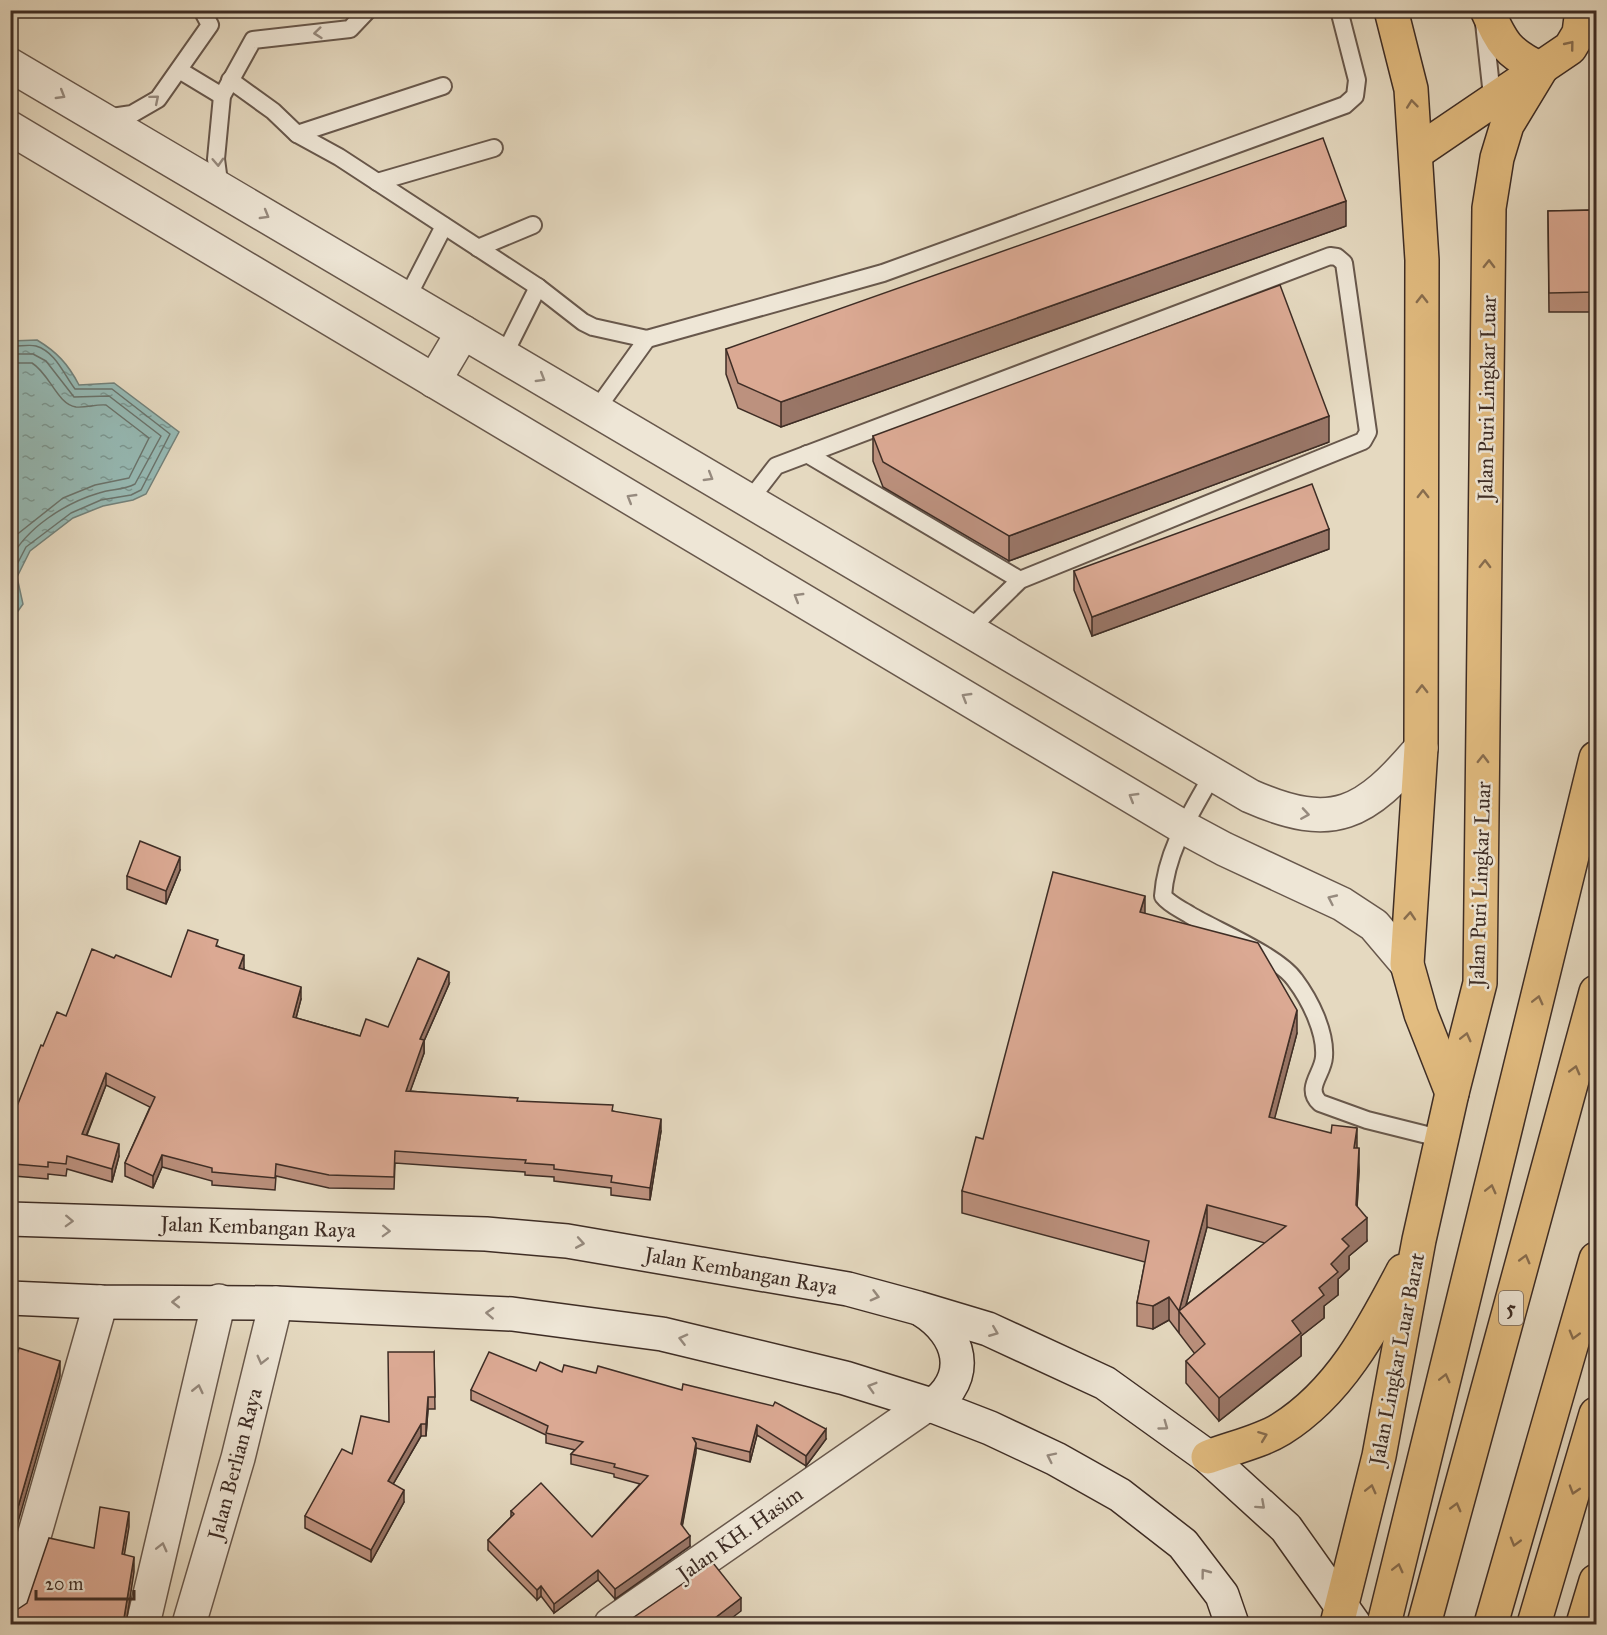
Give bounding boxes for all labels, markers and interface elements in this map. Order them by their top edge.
one-way arrow [313,26,322,39]
one-way arrow [1562,41,1573,52]
one-way arrow [55,87,65,99]
one-way arrow [148,95,159,106]
one-way arrow [1406,100,1419,109]
one-way arrow [211,157,224,166]
one-way arrow [259,208,269,219]
one-way arrow [1483,260,1495,269]
one-way arrow [1416,295,1428,304]
street label: Jalan Puri Lingkar Luar [1472,295,1502,503]
one-way arrow [535,371,545,383]
one-way arrow [703,470,713,482]
one-way arrow [1417,490,1429,499]
one-way arrow [627,493,637,505]
one-way arrow [1479,560,1491,569]
one-way arrow [794,593,804,605]
one-way arrow [1416,685,1428,694]
one-way arrow [962,693,972,705]
one-way arrow [1477,755,1489,764]
street label: Jalan Puri Lingkar Luar [1463,781,1497,989]
one-way arrow [1129,793,1139,804]
one-way arrow [1300,807,1310,820]
one-way arrow [1327,895,1338,907]
one-way arrow [1404,912,1417,921]
one-way arrow [1531,995,1544,1005]
one-way arrow [1459,1032,1472,1042]
one-way arrow [1568,1066,1581,1076]
one-way arrow [1484,1184,1497,1194]
street label: Jalan Kembangan Raya [158,1211,356,1243]
one-way arrow [64,1215,73,1227]
one-way arrow [381,1225,390,1238]
one-way arrow [575,1236,585,1249]
street label: Jalan Kembangan Raya [641,1241,840,1301]
street label: Jalan Lingkar Luar Barat [1363,1250,1430,1469]
one-way arrow [1518,1254,1530,1265]
one-way arrow [870,1289,880,1302]
road number: 5 [1499,1291,1523,1325]
one-way arrow [171,1296,180,1308]
one-way arrow [486,1306,495,1319]
one-way arrow [988,1325,999,1337]
one-way arrow [1569,1330,1582,1340]
one-way arrow [678,1334,688,1347]
one-way arrow [257,1354,270,1364]
one-way arrow [1437,1373,1450,1383]
one-way arrow [867,1382,878,1394]
one-way arrow [191,1384,204,1394]
street label: Jalan Berlian Raya [202,1385,268,1545]
one-way arrow [1157,1418,1168,1429]
one-way arrow [1257,1431,1267,1444]
one-way arrow [1047,1453,1058,1465]
street label: Jalan KH. Hasim [671,1481,808,1588]
one-way arrow [1364,1484,1377,1494]
one-way arrow [1569,1484,1581,1495]
one-way arrow [1254,1498,1264,1509]
one-way arrow [1449,1503,1461,1513]
one-way arrow [1510,1537,1522,1547]
one-way arrow [155,1543,168,1553]
scale bar [36,1563,134,1601]
one-way arrow [1391,1563,1404,1573]
one-way arrow [1202,1569,1213,1580]
text: 20 m [45,1573,83,1595]

